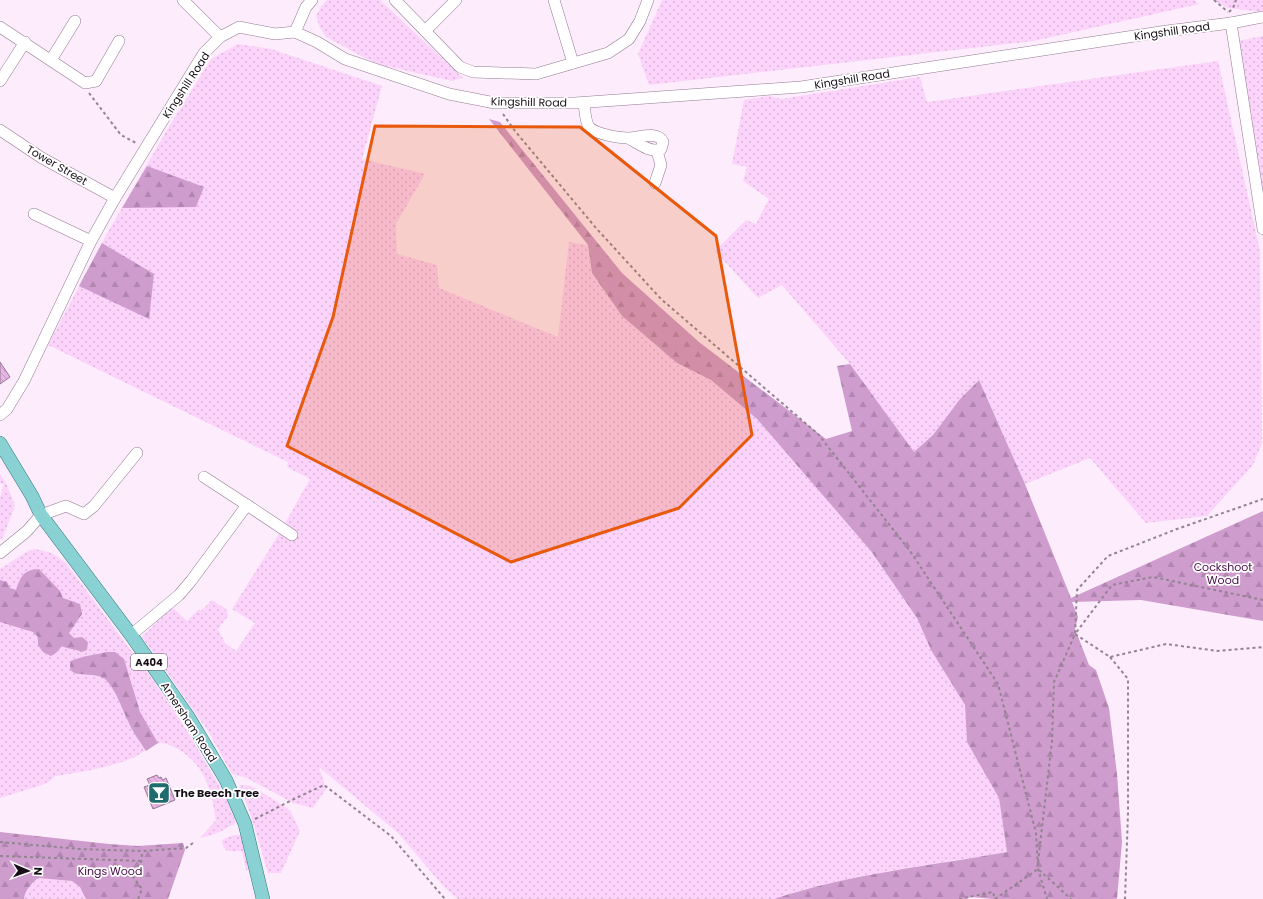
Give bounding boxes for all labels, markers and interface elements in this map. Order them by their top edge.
street label: Kingshill Road [1133,18,1211,44]
street label: Kingshill Road [159,49,213,121]
street label: Kingshill Road [813,65,891,93]
street label: Kingshill Road [491,93,567,111]
street label: Tower Street [24,141,90,189]
park label: Cockshoot Wood [1194,559,1252,588]
road number: A404 [131,654,167,670]
street label: Amersham Road [157,679,221,765]
bar icon: The Beech Tree [146,780,172,806]
place label: The Beech Tree [174,785,259,801]
north arrow [8,851,48,891]
park label: Kings Wood [78,863,142,879]
text: N [30,867,46,876]

